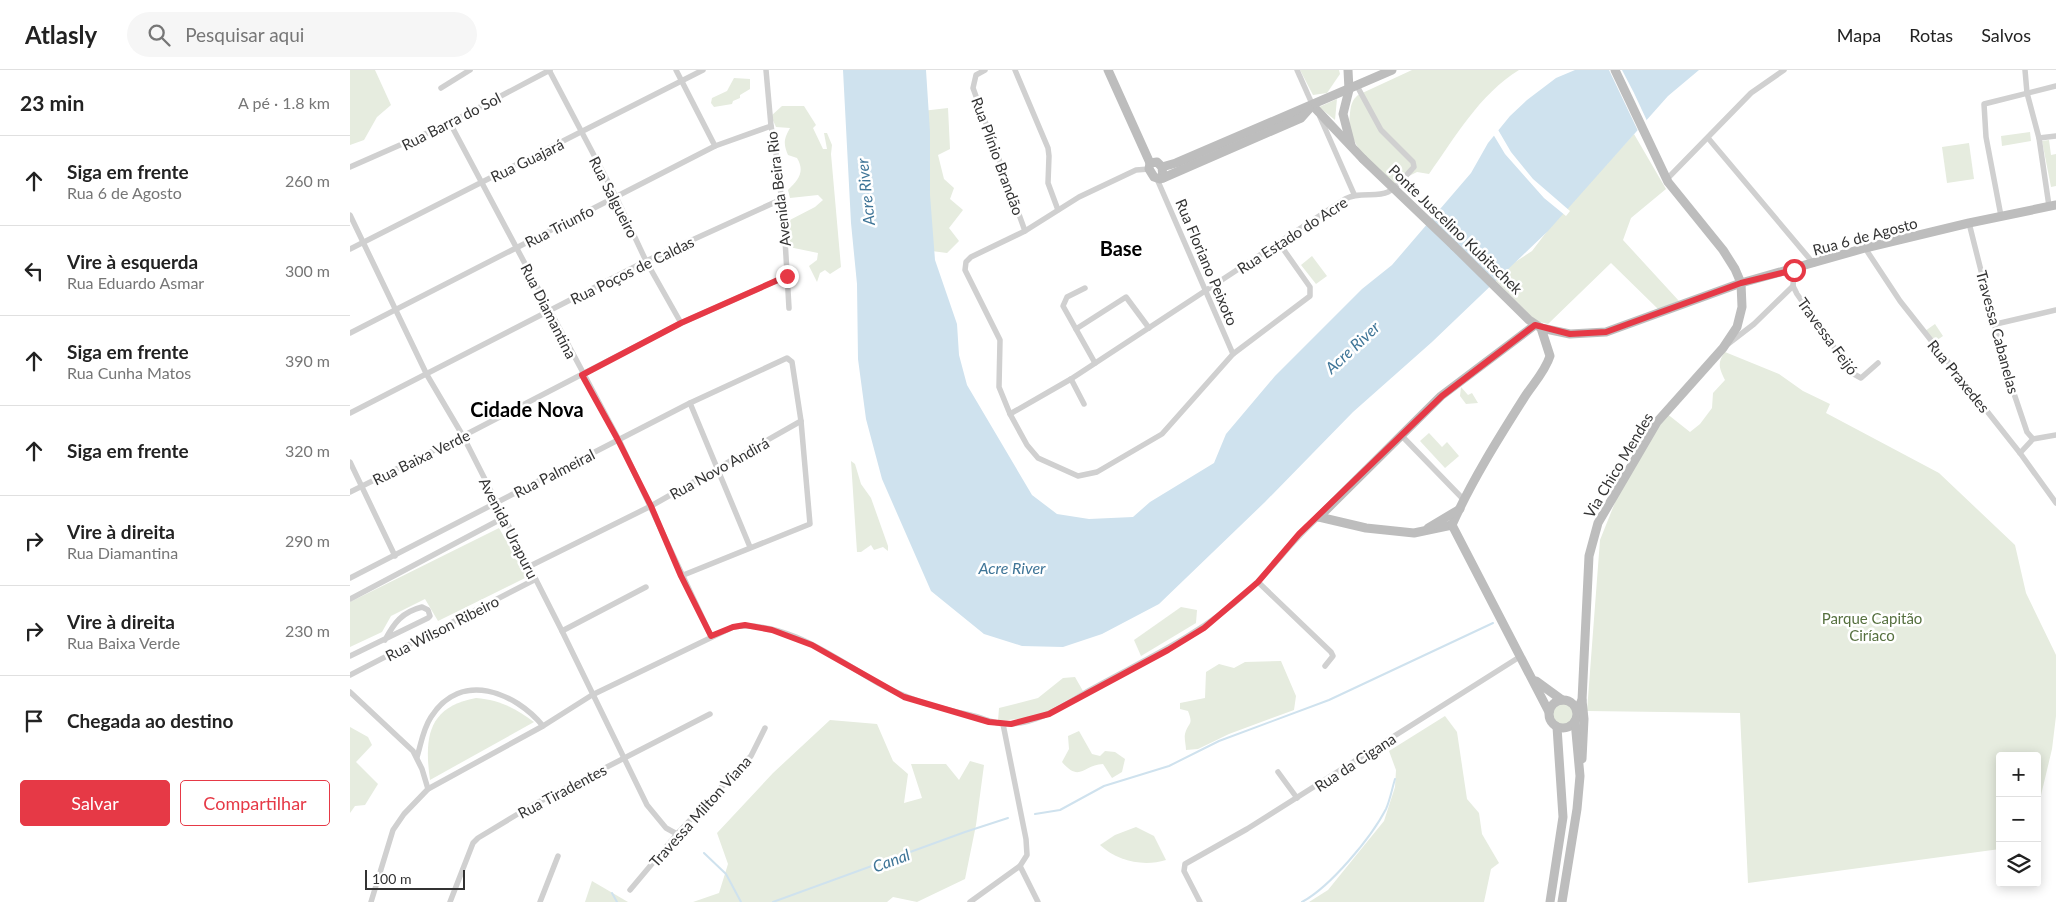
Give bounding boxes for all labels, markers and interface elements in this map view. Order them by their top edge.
search box [127,12,477,57]
text: Atlasly [25,20,97,49]
icon: search [145,21,173,49]
text: Pesquisar aqui [185,23,304,46]
text: Mapa [1837,24,1881,46]
text: Rotas [1909,24,1953,46]
text: Salvos [1981,24,2031,46]
street label: Rua Barra do Sol [398,88,504,154]
text: 23 min [20,90,84,115]
text: A pé · 1.8 km [238,93,330,112]
street label: Rua Plínio Brandão [968,95,1028,217]
street label: Avenida Beira Rio [762,130,794,248]
street label: Rua Guajará [487,135,567,185]
street label: Rua Salgueiro [586,153,642,241]
water label: Acre River [852,157,878,227]
text: Siga em frente [67,160,189,183]
street label: Ponte Juscelino Kubitschek [1385,160,1527,298]
icon: ahead [20,167,48,195]
text: 260 m [285,171,330,190]
text: Rua 6 de Agosto [67,183,182,202]
street label: Rua Estado do Acre [1234,193,1351,277]
street label: Rua Floriano Peixoto [1172,196,1242,328]
street label: Rua Triunfo [522,201,596,251]
street label: Rua 6 de Agosto [1811,213,1919,259]
street label: Rua Poços de Caldas [567,232,697,308]
district label: Base [1100,236,1143,260]
text: Vire à esquerda [67,250,198,273]
icon: left [20,257,48,285]
route start [1783,259,1806,282]
street label: Rua Diamantina [517,260,581,362]
text: 300 m [285,261,330,280]
route end [776,265,799,288]
street label: Travessa Cabanelas [1973,268,2023,396]
text: Rua Eduardo Asmar [67,273,204,292]
street label: Travessa Feijó [1794,294,1862,378]
water label: Acre River [1320,317,1383,378]
street label: Rua Praxedes [1924,336,1994,416]
text: Siga em frente [67,340,189,363]
icon: ahead [20,347,48,375]
text: 390 m [285,351,330,370]
text: Rua Cunha Matos [67,363,191,382]
district label: Cidade Nova [470,397,584,421]
street label: Via Chico Mendes [1580,409,1656,521]
street label: Rua Baixa Verde [369,426,473,488]
street label: Rua Novo Andirá [666,433,772,503]
icon: ahead [20,437,48,465]
text: Siga em frente [67,439,189,462]
text: 320 m [285,441,330,460]
street label: Rua Palmeiral [510,445,598,501]
street label: Avenida Urapuru [476,475,542,581]
text: Vire à direita [67,520,175,543]
icon: right [20,527,48,555]
text: 290 m [285,531,330,550]
text: Rua Diamantina [67,543,178,562]
water label: Acre River [977,558,1046,577]
street label: Rua Wilson Ribeiro [382,592,502,664]
park label: Parque Capitão Ciríaco [1822,609,1922,644]
text: Vire à direita [67,610,175,633]
icon: right [20,617,48,645]
text: 230 m [285,621,330,640]
text: Rua Baixa Verde [67,633,180,652]
icon: arrive [20,707,48,735]
text: Chegada ao destino [67,709,233,732]
street label: Rua da Cigana [1311,729,1399,795]
street label: Travessa Milton Viana [645,752,755,870]
map controls [1996,752,2041,887]
button: + [1996,752,2041,797]
street label: Rua Tiradentes [515,760,609,822]
button: Salvar [20,780,170,826]
button: Compartilhar [180,780,330,826]
button: − [1996,797,2041,842]
button: layers [1996,842,2041,887]
water label: Canal [870,844,913,875]
scale bar [365,867,465,890]
text: 100 m [372,870,411,887]

